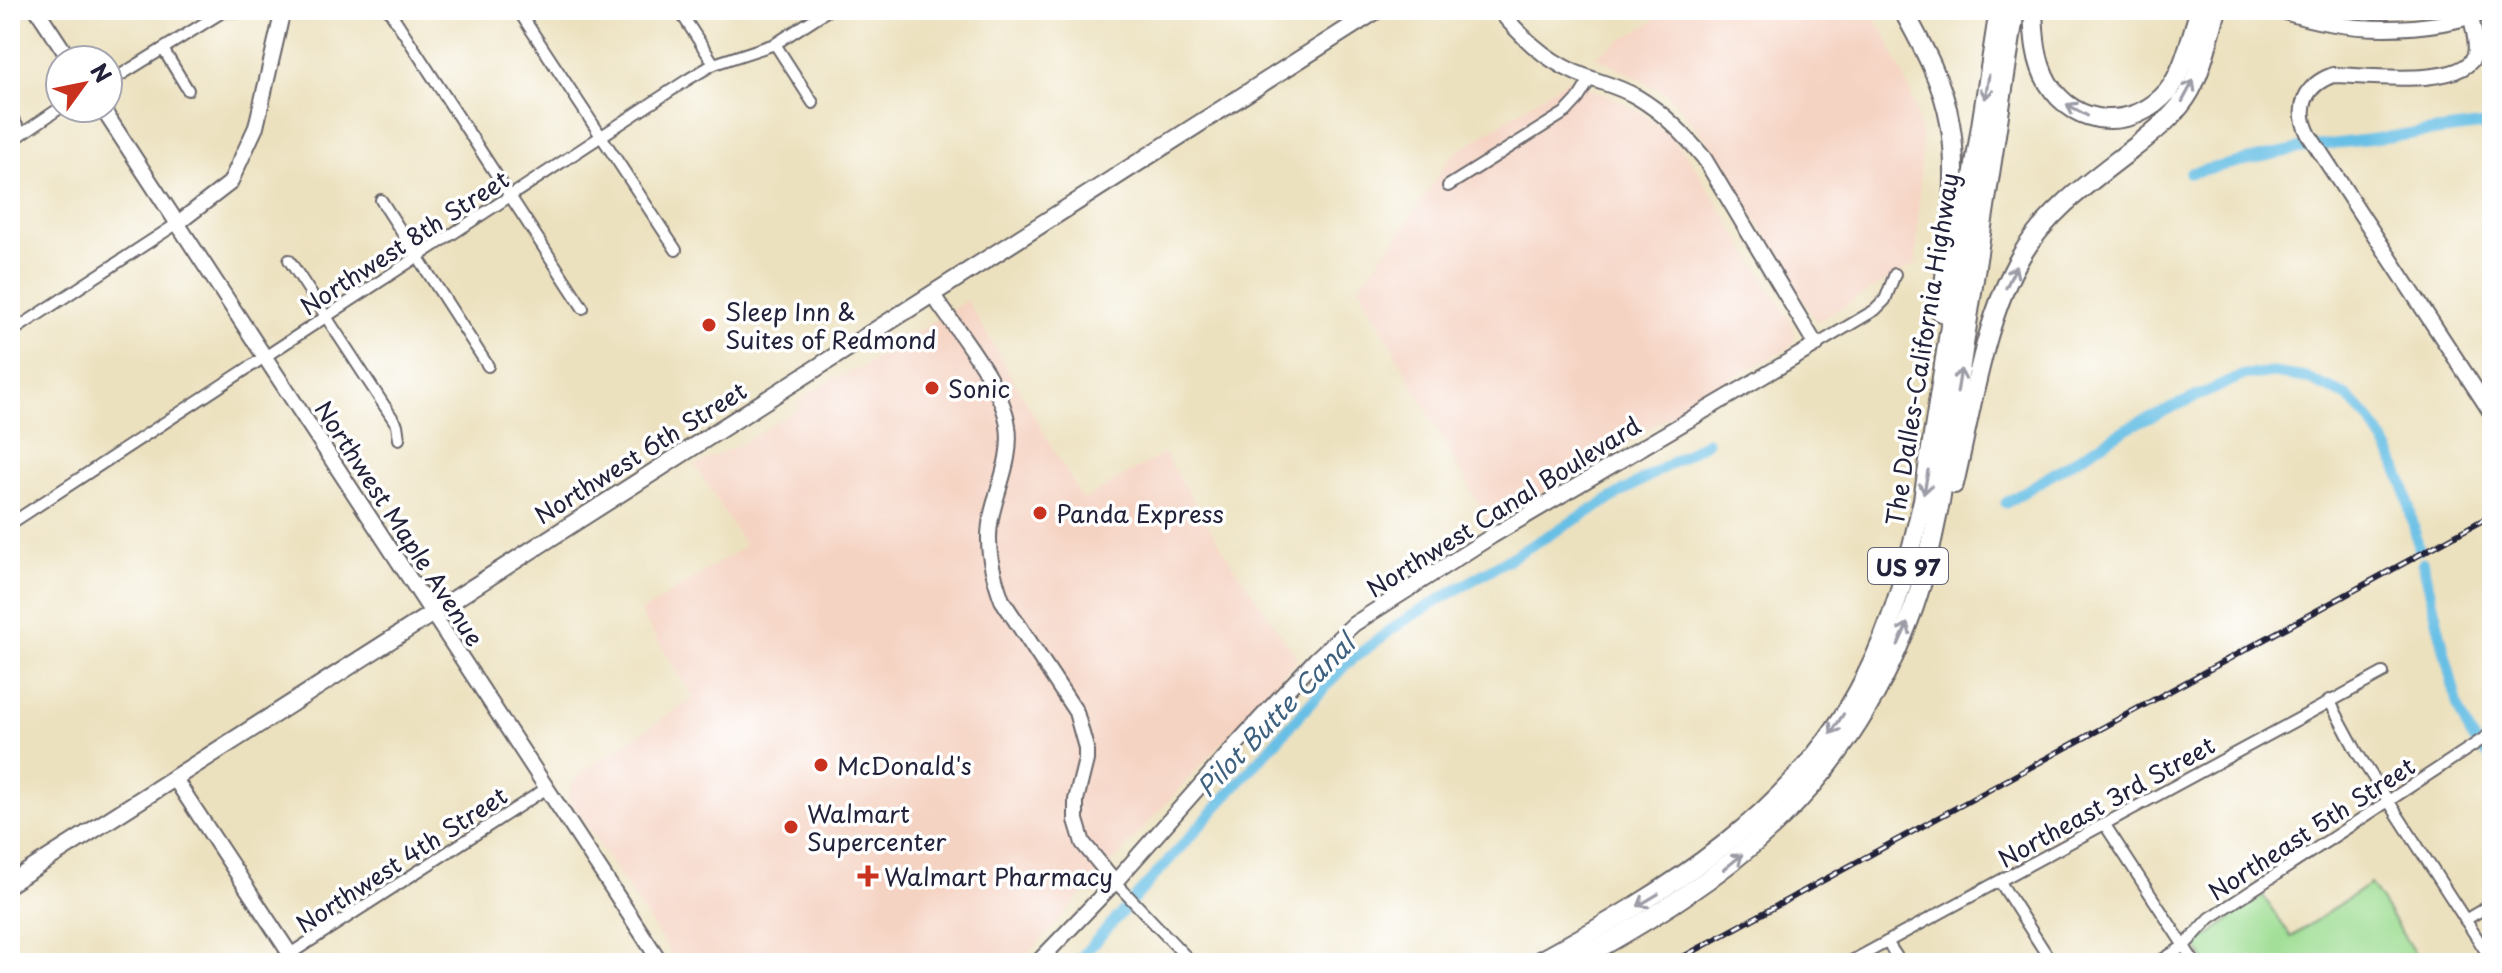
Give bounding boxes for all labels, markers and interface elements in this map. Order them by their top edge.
north arrow [44,44,124,124]
text: N [83,56,121,89]
one-way arrow [1979,74,1994,99]
one-way arrow [2181,80,2197,103]
one-way arrow [2066,101,2089,117]
street label: Northwest 8th Street [292,161,516,323]
street label: The Dalles-California Highway [1875,170,1967,528]
one-way arrow [2004,265,2019,289]
place label: Sleep Inn & Suites of Redmond [725,293,936,357]
marker: Sleep Inn & Suites of Redmond [700,316,718,334]
one-way arrow [1952,369,1967,394]
place label: Sonic [948,370,1010,406]
street label: Northwest 6th Street [527,372,753,532]
marker: Sonic [923,379,941,397]
street label: Northwest Maple Avenue [307,393,493,653]
street label: Northwest Canal Boulevard [1359,407,1647,605]
one-way arrow [1917,469,1932,494]
place label: Panda Express [1056,495,1224,531]
marker: Panda Express [1031,504,1049,522]
road number: US 97 [1868,548,1948,584]
water label: Pilot Butte Canal [1187,622,1366,805]
one-way arrow [1896,622,1911,646]
one-way arrow [1829,713,1845,735]
street label: Northeast 3rd Street [1991,726,2221,876]
place label: McDonald's [837,747,972,783]
street label: Northeast 5th Street [2200,747,2422,909]
marker: McDonald's [812,756,830,774]
street label: Northwest 4th Street [288,777,514,941]
place label: Walmart Supercenter [807,795,947,859]
marker: Walmart Supercenter [782,818,800,836]
one-way arrow [1722,853,1743,871]
place label: Walmart Pharmacy [884,858,1113,894]
marker: Walmart Pharmacy [859,867,877,885]
one-way arrow [1637,892,1660,908]

